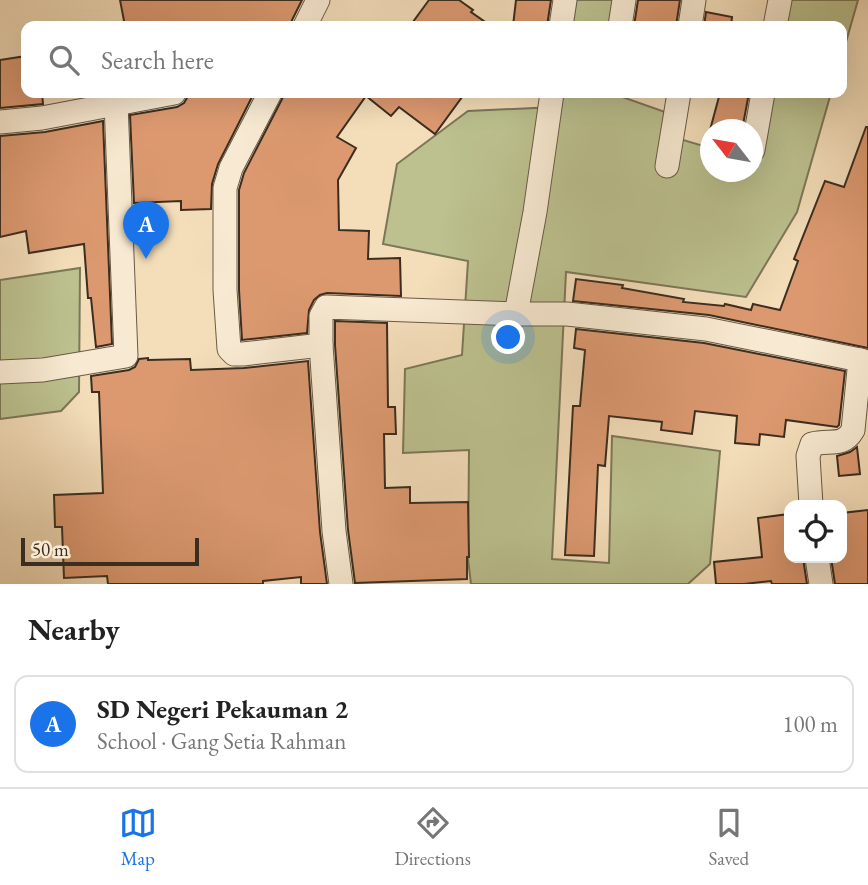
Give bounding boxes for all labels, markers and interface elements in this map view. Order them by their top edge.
search box [21,21,847,98]
icon: search [45,41,83,79]
text: Search here [101,43,214,77]
north arrow [700,119,763,182]
pin: A [123,201,169,259]
your location [491,320,525,354]
map controls [784,500,847,563]
button: locate [784,500,847,563]
scale bar [21,535,200,567]
text: 50 m [32,537,69,562]
text: Nearby [28,610,120,649]
text: SD Negeri Pekauman 2 [97,692,348,726]
text: A [45,709,61,739]
text: 100 m [782,709,838,739]
text: School · Gang Setia Rahman [97,726,346,756]
tab: Map [119,804,157,871]
tab: Directions [394,804,471,871]
tab: Saved [708,804,749,871]

